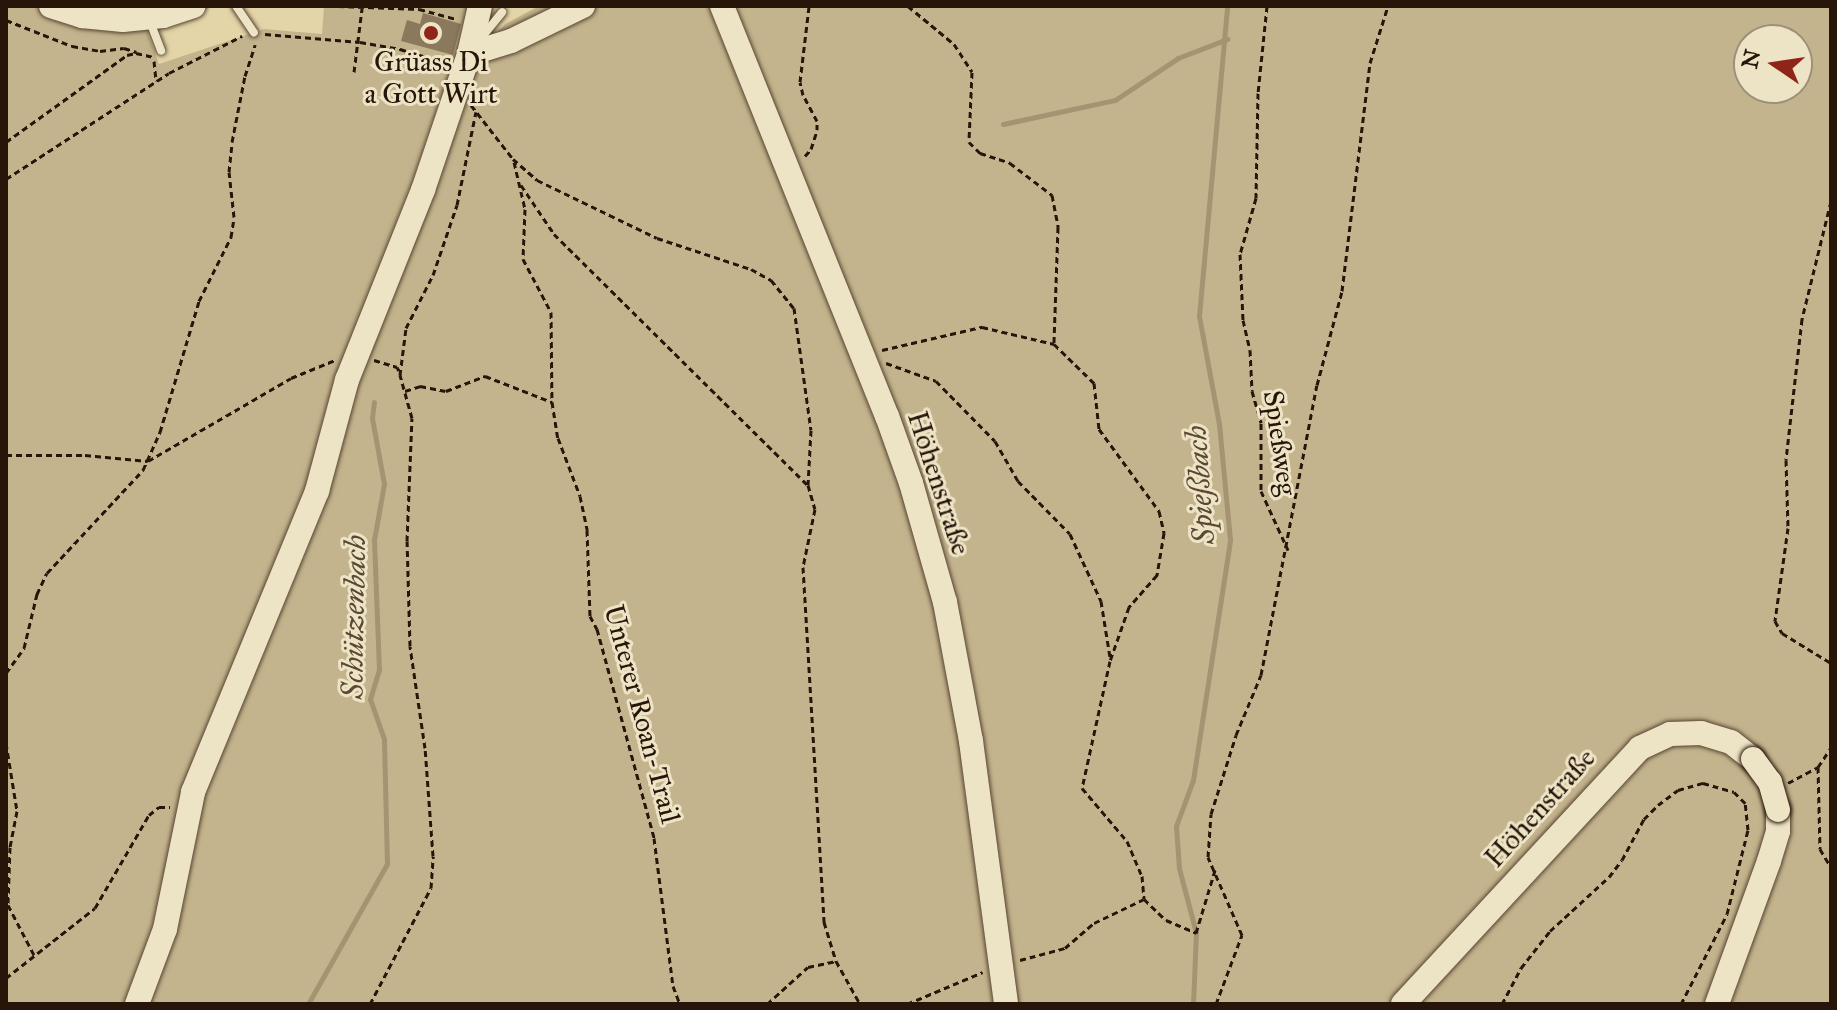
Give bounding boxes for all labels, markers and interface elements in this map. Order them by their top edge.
marker: Grüass Di a Gott Wirt [422,24,440,42]
north arrow [1733,24,1813,104]
place label: Grüass Di a Gott Wirt [364,45,498,111]
text: N [1736,47,1766,71]
street label: Spießweg [1256,388,1304,498]
street label: Höhenstraße [900,407,978,559]
water label: Spießbach [1178,424,1222,546]
water label: Schützenbach [335,535,373,699]
street label: Unterer Roan-Trail [597,601,687,827]
street label: Höhenstraße [1478,741,1602,875]

